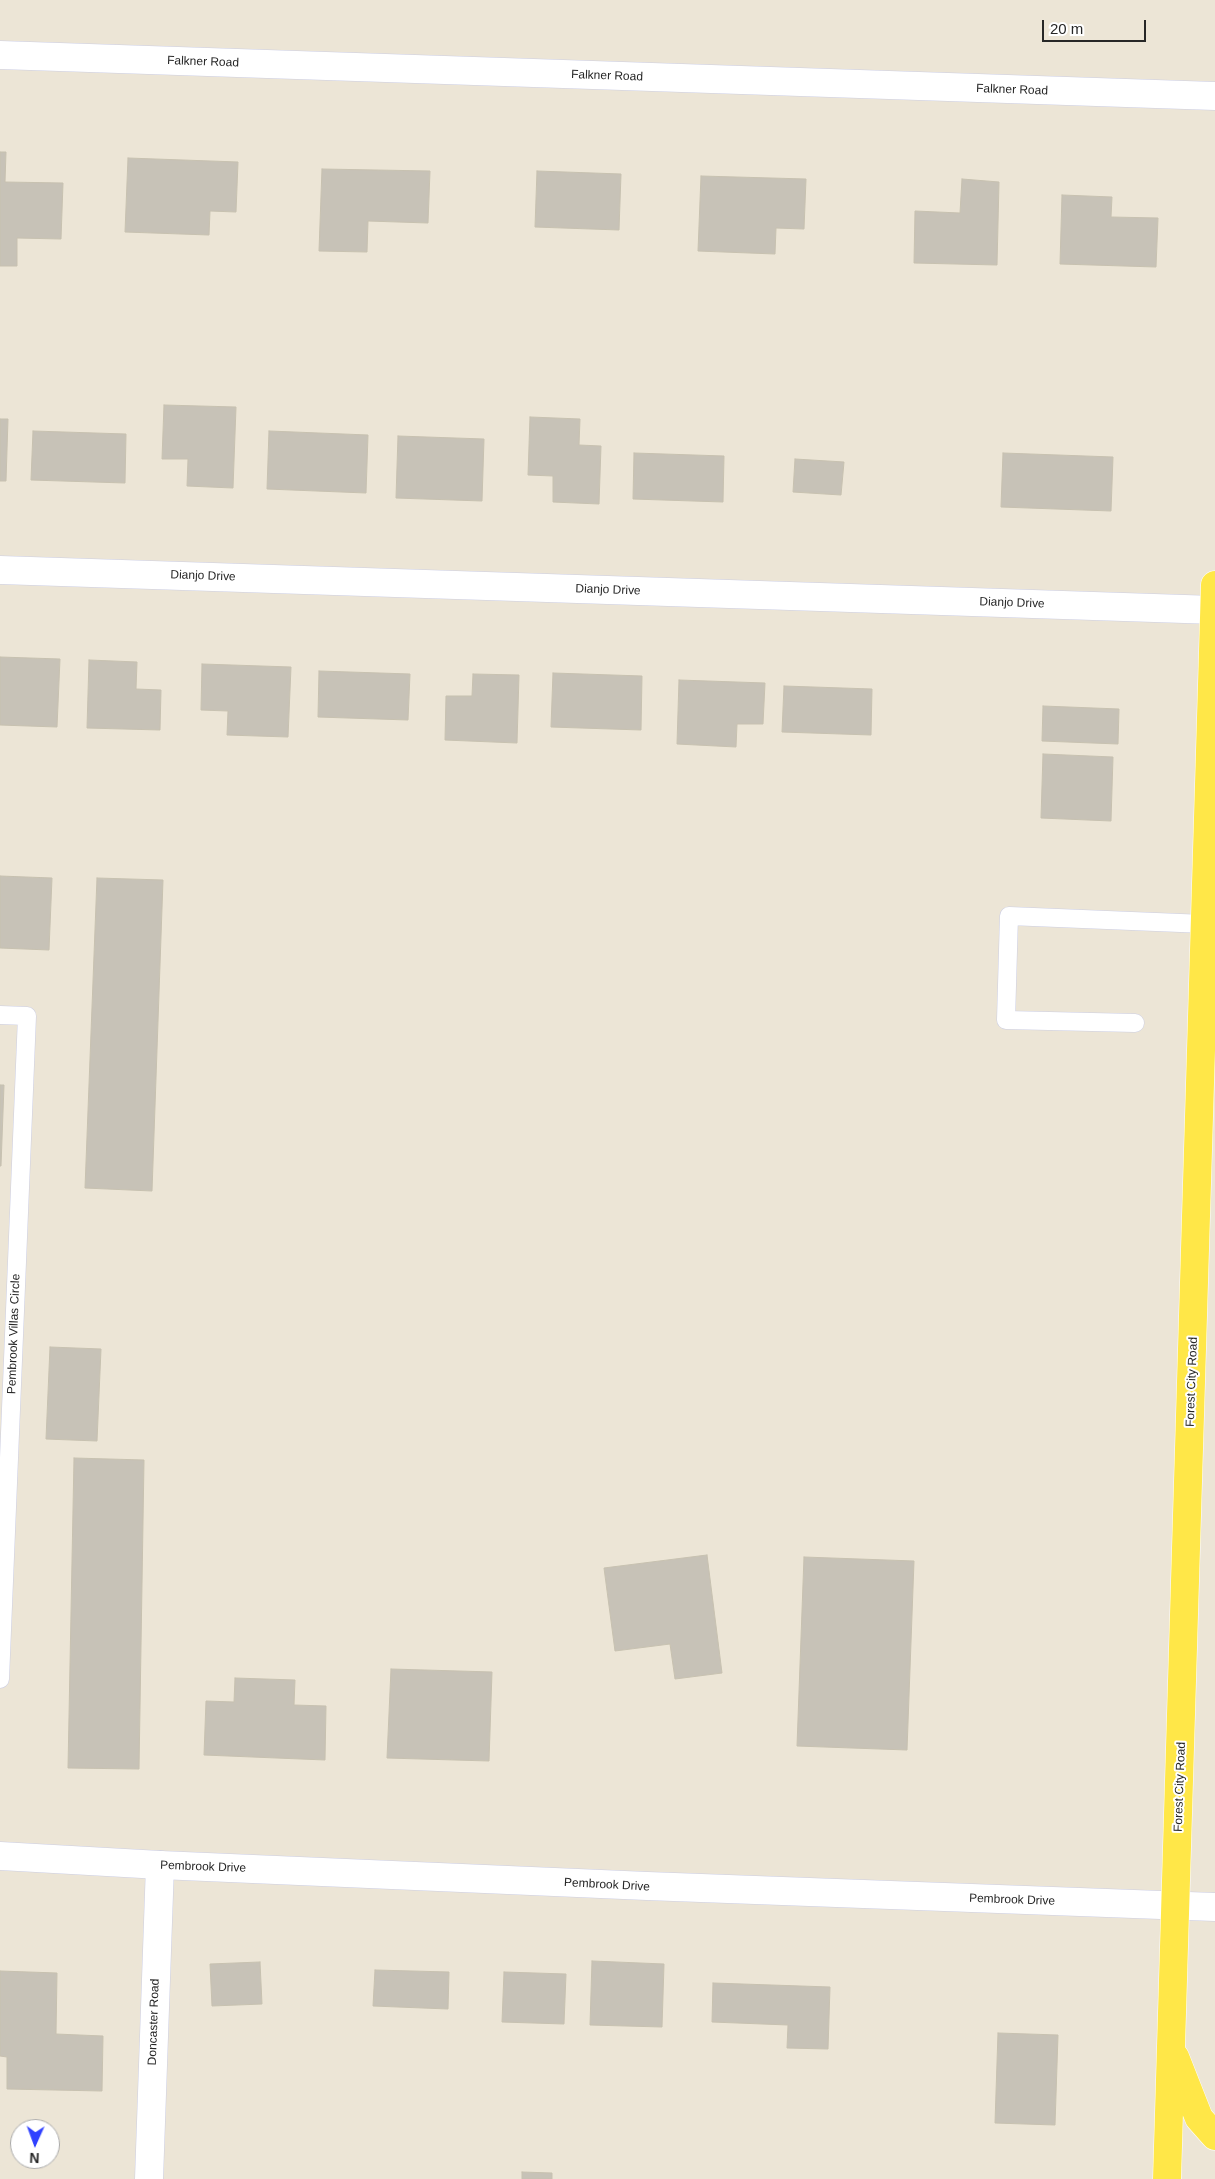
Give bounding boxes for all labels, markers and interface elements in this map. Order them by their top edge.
scale bar [1045,10,1149,42]
text: 20 m [1050,20,1083,37]
street label: Falkner Road [167,54,239,70]
street label: Falkner Road [571,68,643,84]
street label: Falkner Road [976,82,1048,98]
street label: Dianjo Drive [170,568,236,584]
street label: Dianjo Drive [575,582,641,598]
street label: Dianjo Drive [979,595,1045,611]
street label: Pembrook Villas Circle [5,1274,23,1394]
street label: Forest City Road [1183,1337,1201,1427]
street label: Forest City Road [1171,1742,1189,1832]
street label: Pembrook Drive [160,1858,246,1876]
street label: Pembrook Drive [564,1876,650,1894]
street label: Pembrook Drive [969,1891,1055,1909]
street label: Doncaster Road [145,1978,163,2066]
north arrow [10,2119,60,2169]
text: N [29,2150,40,2166]

